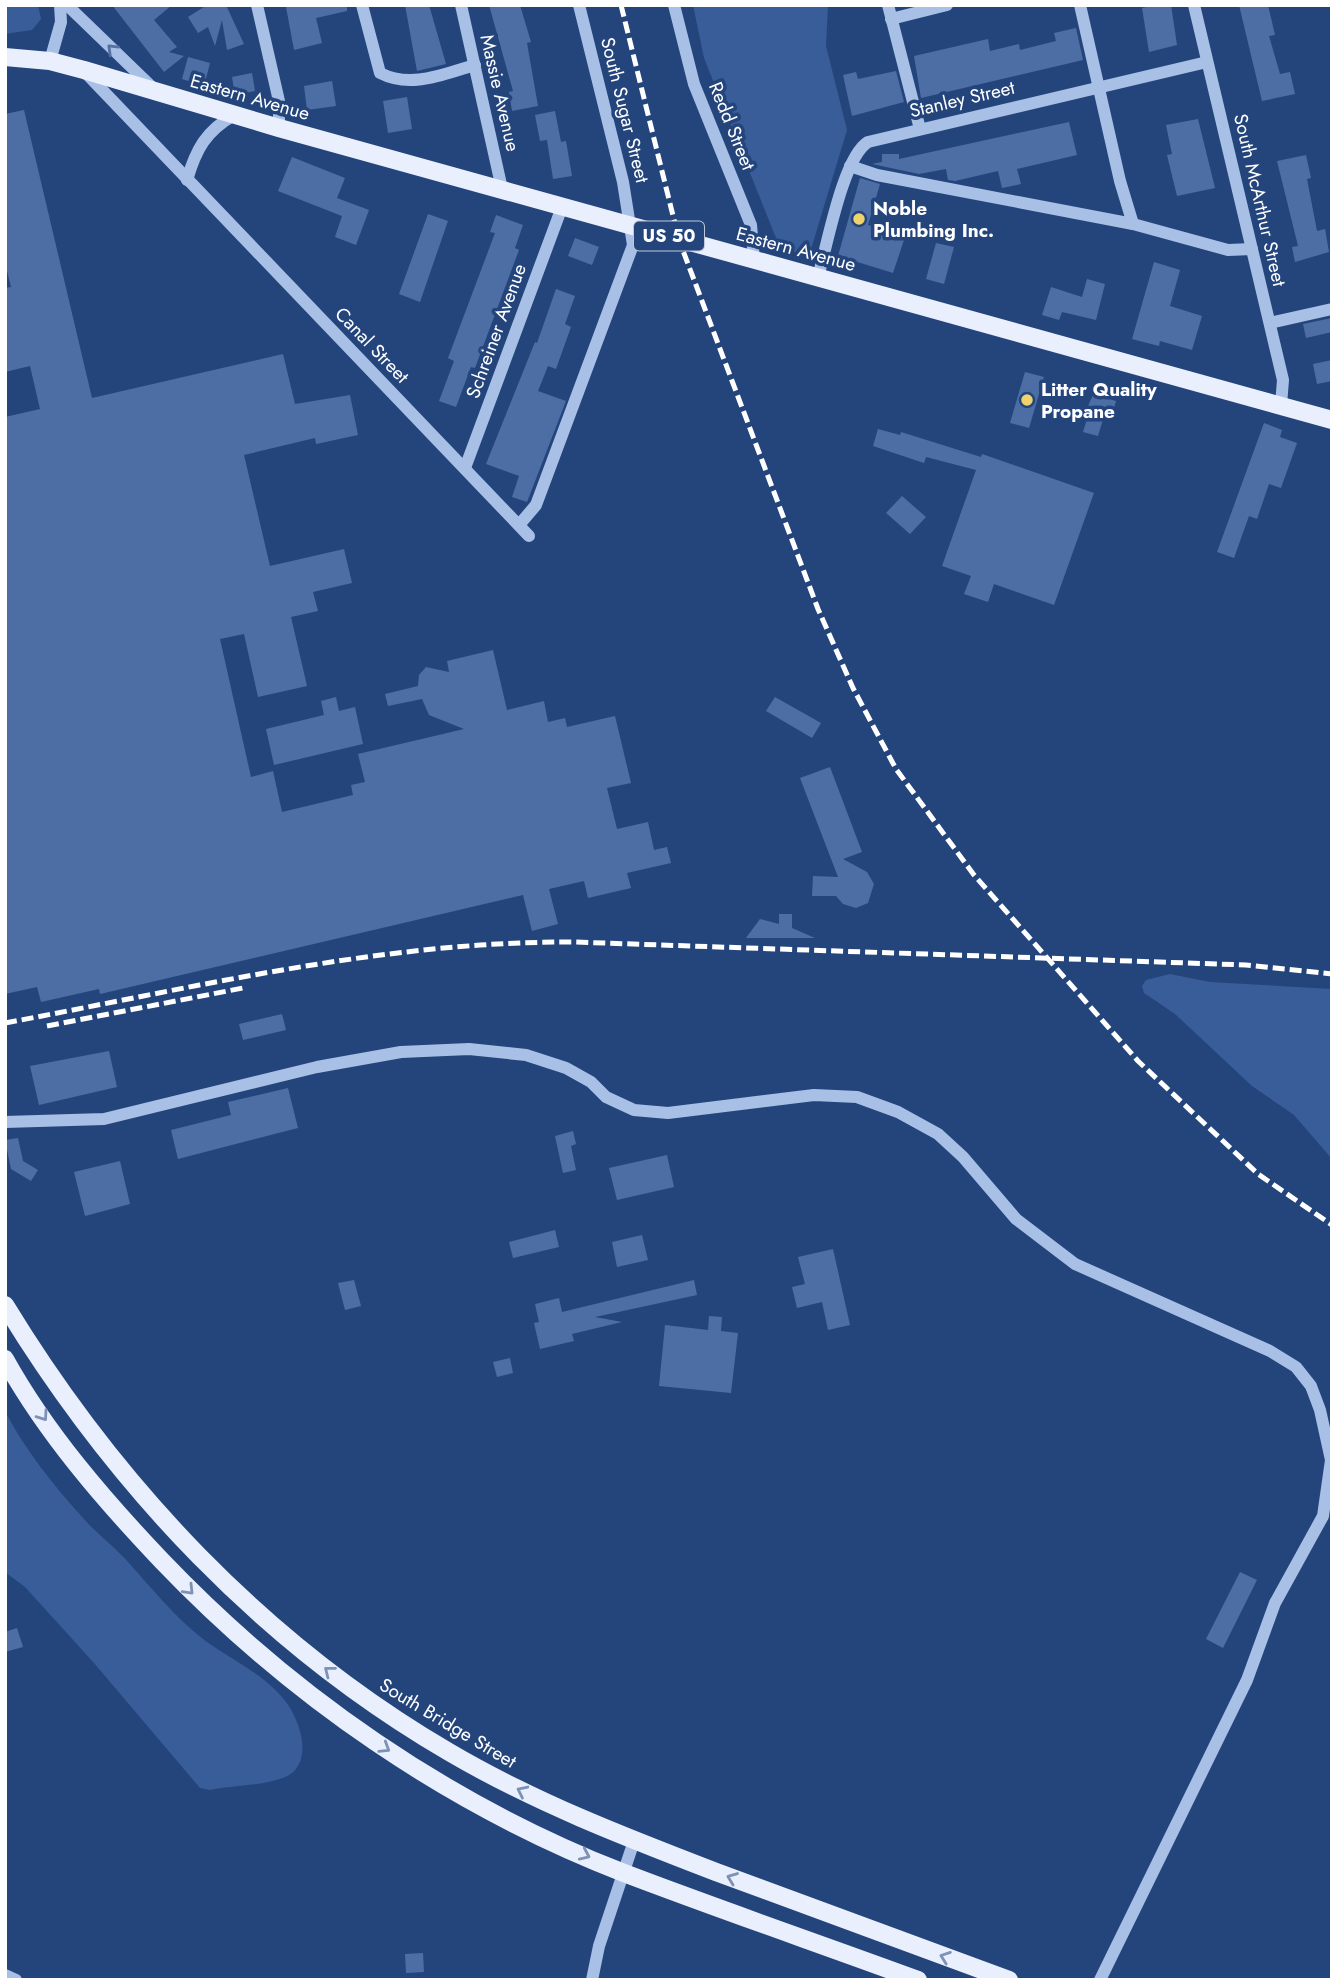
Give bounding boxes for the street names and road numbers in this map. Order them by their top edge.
street label: Massie Avenue [473,32,527,154]
street label: South Sugar Street [594,34,656,186]
street label: Eastern Avenue [187,67,313,127]
street label: Stanley Street [907,74,1018,124]
street label: Redd Street [702,78,762,175]
street label: South McArthur Street [1227,111,1293,289]
street label: Eastern Avenue [733,220,859,278]
road number: US 50 [634,222,704,250]
street label: Schreiner Avenue [459,260,533,402]
street label: Canal Street [329,301,416,389]
street label: South Bridge Street [374,1671,522,1775]

